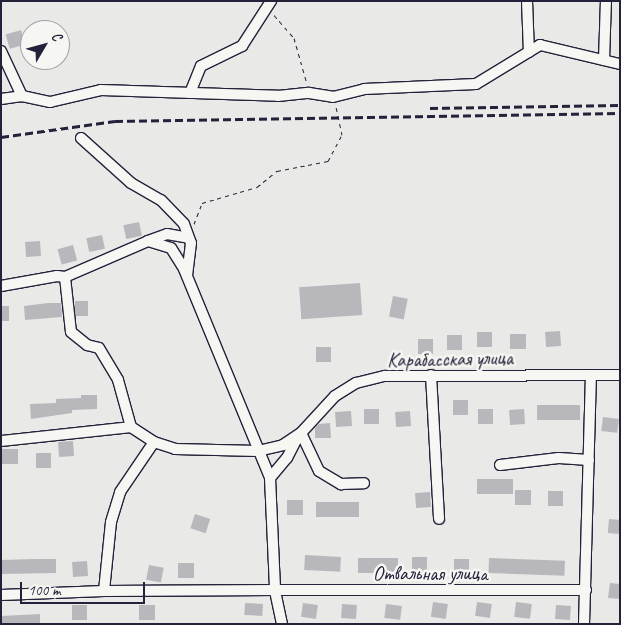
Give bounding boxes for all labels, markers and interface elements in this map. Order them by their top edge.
north arrow [20,20,70,70]
text: С [48,28,65,44]
street label: Карабасская улица [386,346,514,372]
street label: Отвальная улица [373,561,487,585]
scale bar [22,572,148,604]
text: 100 m [28,581,60,600]

